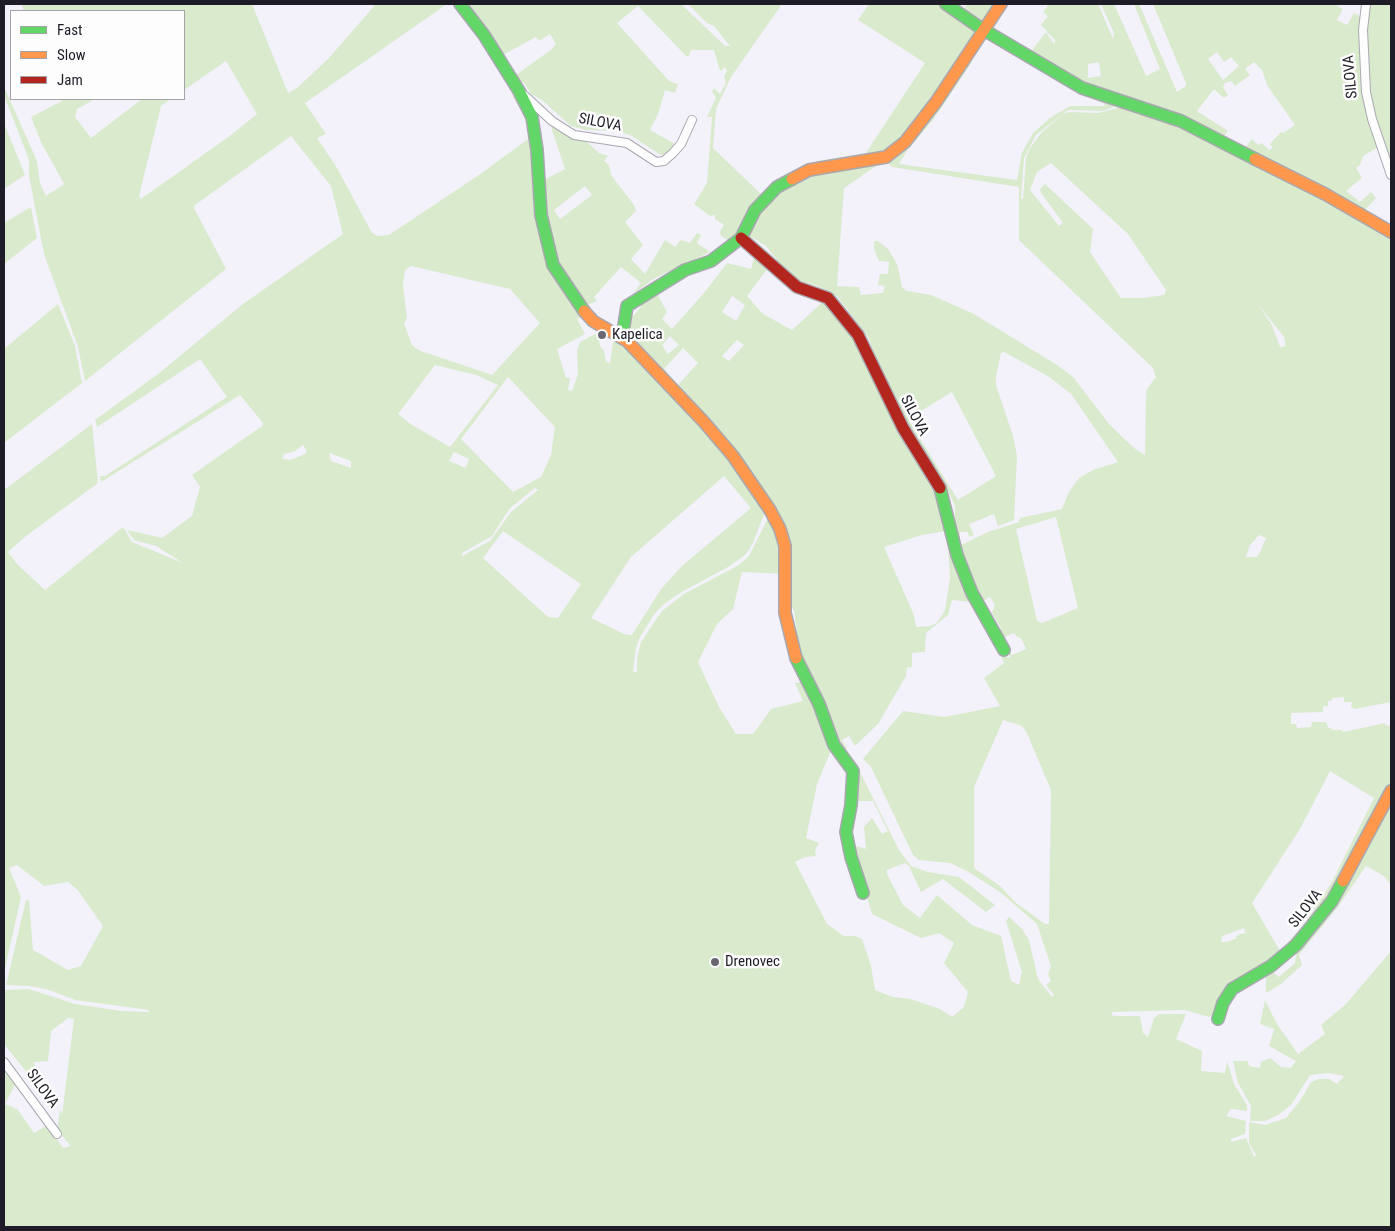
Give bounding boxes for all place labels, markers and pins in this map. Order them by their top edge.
place label: Kapelica [612,326,663,344]
marker: Kapelica [596,329,608,341]
place label: Drenovec [725,953,780,971]
marker: Drenovec [709,956,721,968]

